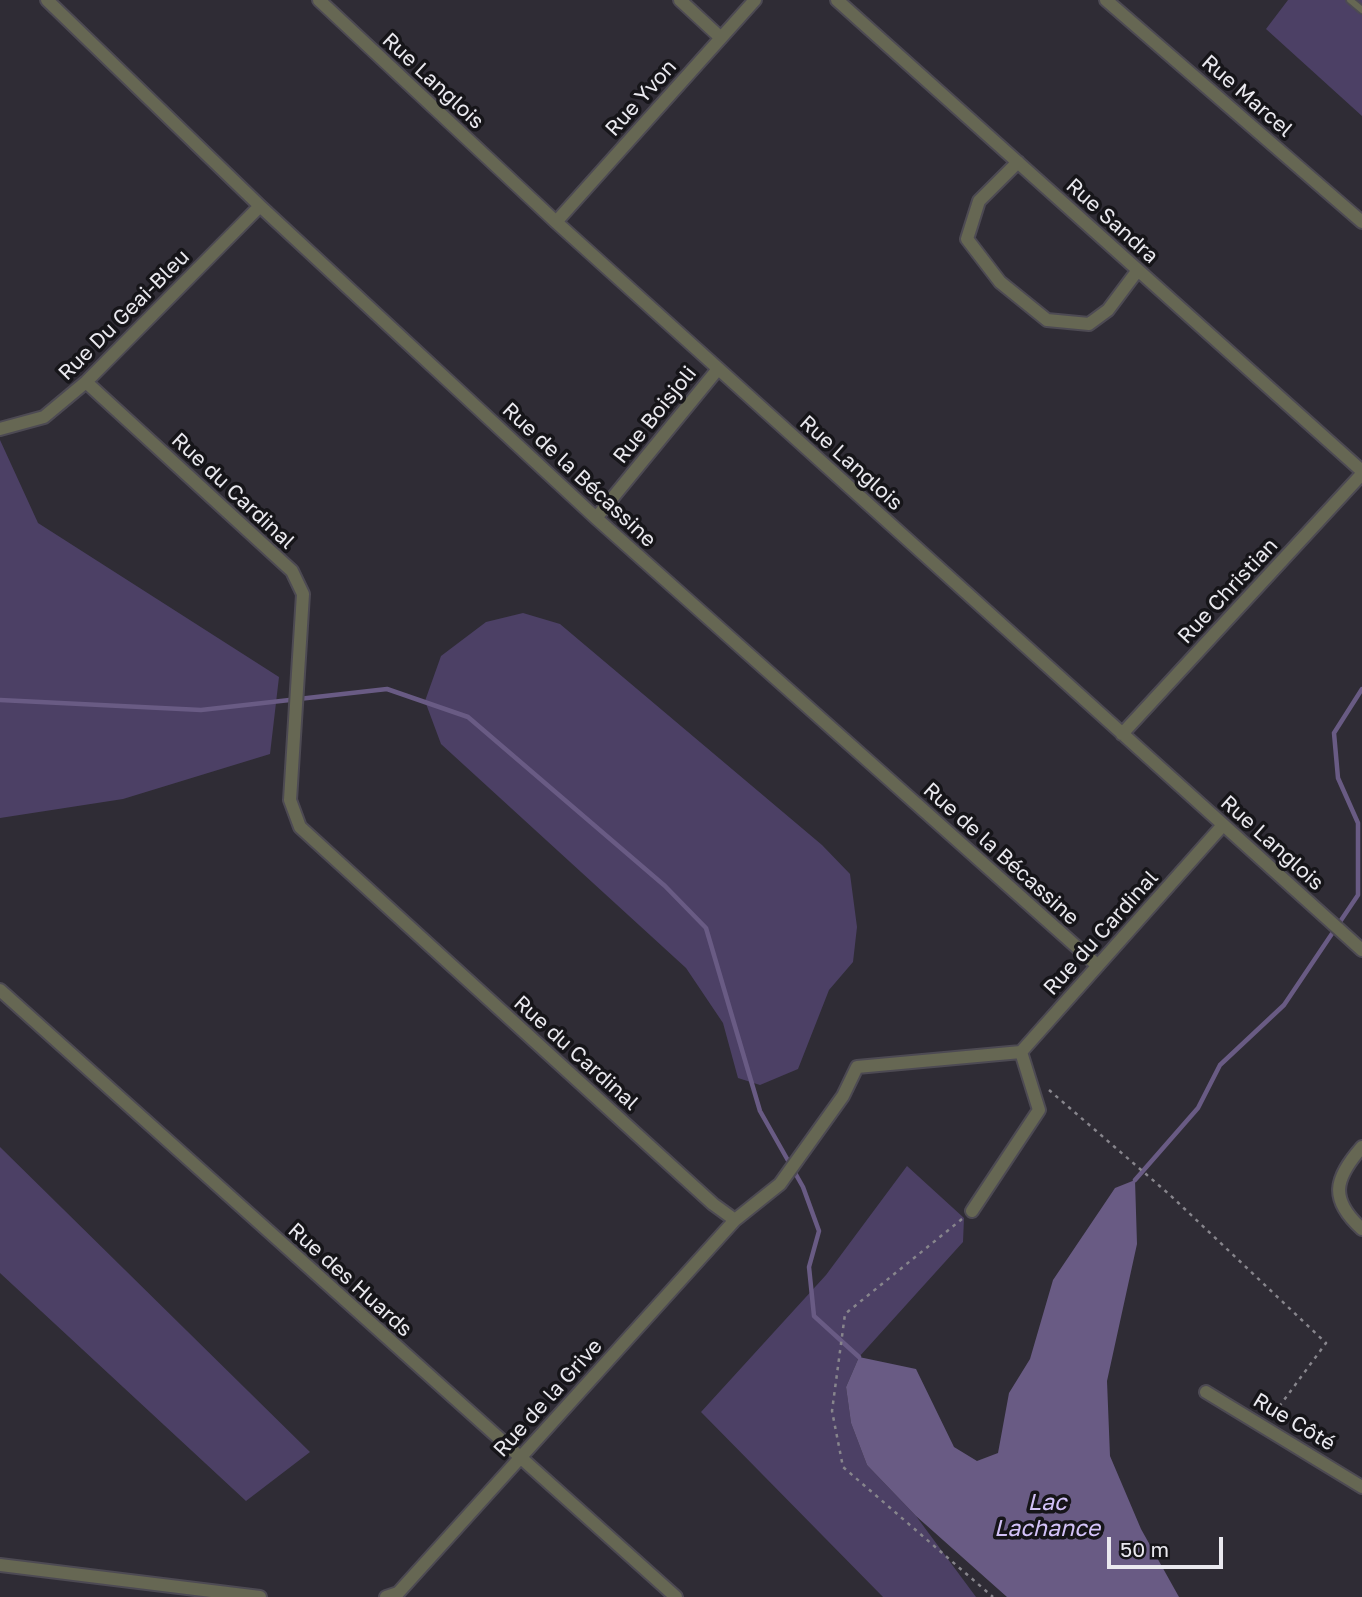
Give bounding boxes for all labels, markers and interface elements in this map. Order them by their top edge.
street label: Rue Langlois [377,28,489,134]
street label: Rue Marcel [1196,50,1298,142]
street label: Rue Yvon [600,55,682,141]
street label: Rue Sandra [1061,173,1163,269]
street label: Rue Du Geai-Bleu [53,244,195,386]
street label: Rue Boisjoli [608,361,702,469]
street label: Rue de la Bécassine [497,397,661,553]
street label: Rue Langlois [794,410,908,516]
street label: Rue du Cardinal [166,428,300,554]
street label: Rue Christian [1173,533,1283,649]
street label: Rue de la Bécassine [918,777,1084,931]
street label: Rue Langlois [1215,790,1329,896]
street label: Rue du Cardinal [1038,865,1164,1001]
street label: Rue du Cardinal [508,990,644,1116]
street label: Rue des Huards [283,1218,417,1342]
street label: Rue de la Grive [488,1334,608,1462]
street label: Rue Côté [1248,1388,1340,1456]
water label: Lac Lachance [994,1489,1100,1543]
scale bar [1110,1524,1226,1568]
text: 50 m [1120,1536,1169,1562]

